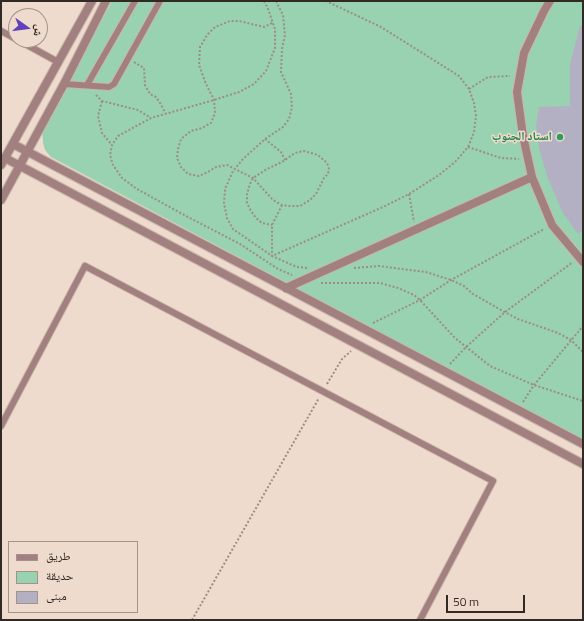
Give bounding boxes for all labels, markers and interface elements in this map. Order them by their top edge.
north arrow [8,8,48,48]
text: ش [30,23,48,38]
place label: استاد الجنوب [492,130,552,144]
marker: استاد الجنوب [555,132,565,142]
legend [8,541,138,613]
text: طريق [46,546,71,565]
text: حديقة [46,566,74,585]
text: مبنى [46,586,67,605]
scale bar [448,587,527,613]
text: 50 m [453,592,479,611]

